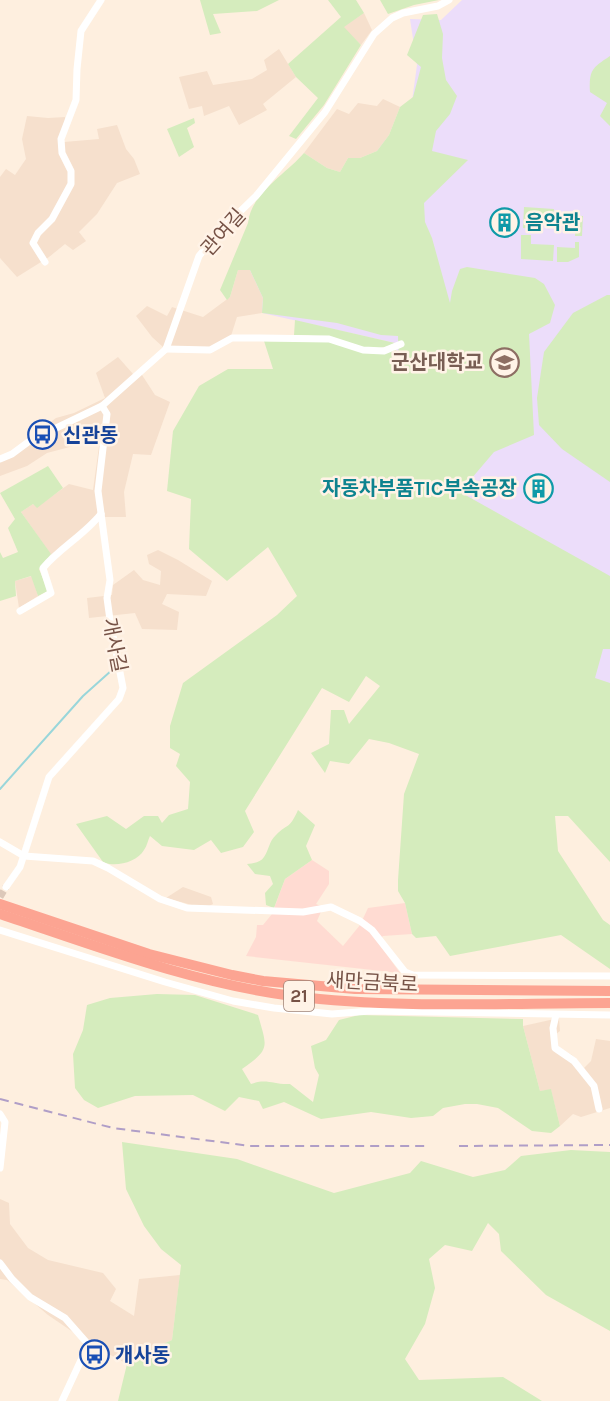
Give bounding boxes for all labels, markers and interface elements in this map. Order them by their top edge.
street label: 관여길 [196,204,250,261]
building icon: 음악관 [488,206,520,238]
place label: 음악관 [525,211,581,234]
school or university icon: 군산대학교 [488,346,520,378]
place label: 군산대학교 [391,351,483,374]
bus stop icon: 신관동 [26,419,58,451]
place label: 신관동 [63,424,118,447]
building icon: 자동차부품TIC부속공장 [522,472,554,504]
place label: 자동차부품TIC부속공장 [322,477,517,500]
street label: 개사길 [98,616,131,674]
street label: 새만금북로 [325,969,419,996]
road number: 21 [284,981,314,1011]
bus stop icon: 개사동 [78,1339,110,1371]
place label: 개사동 [115,1344,170,1367]

